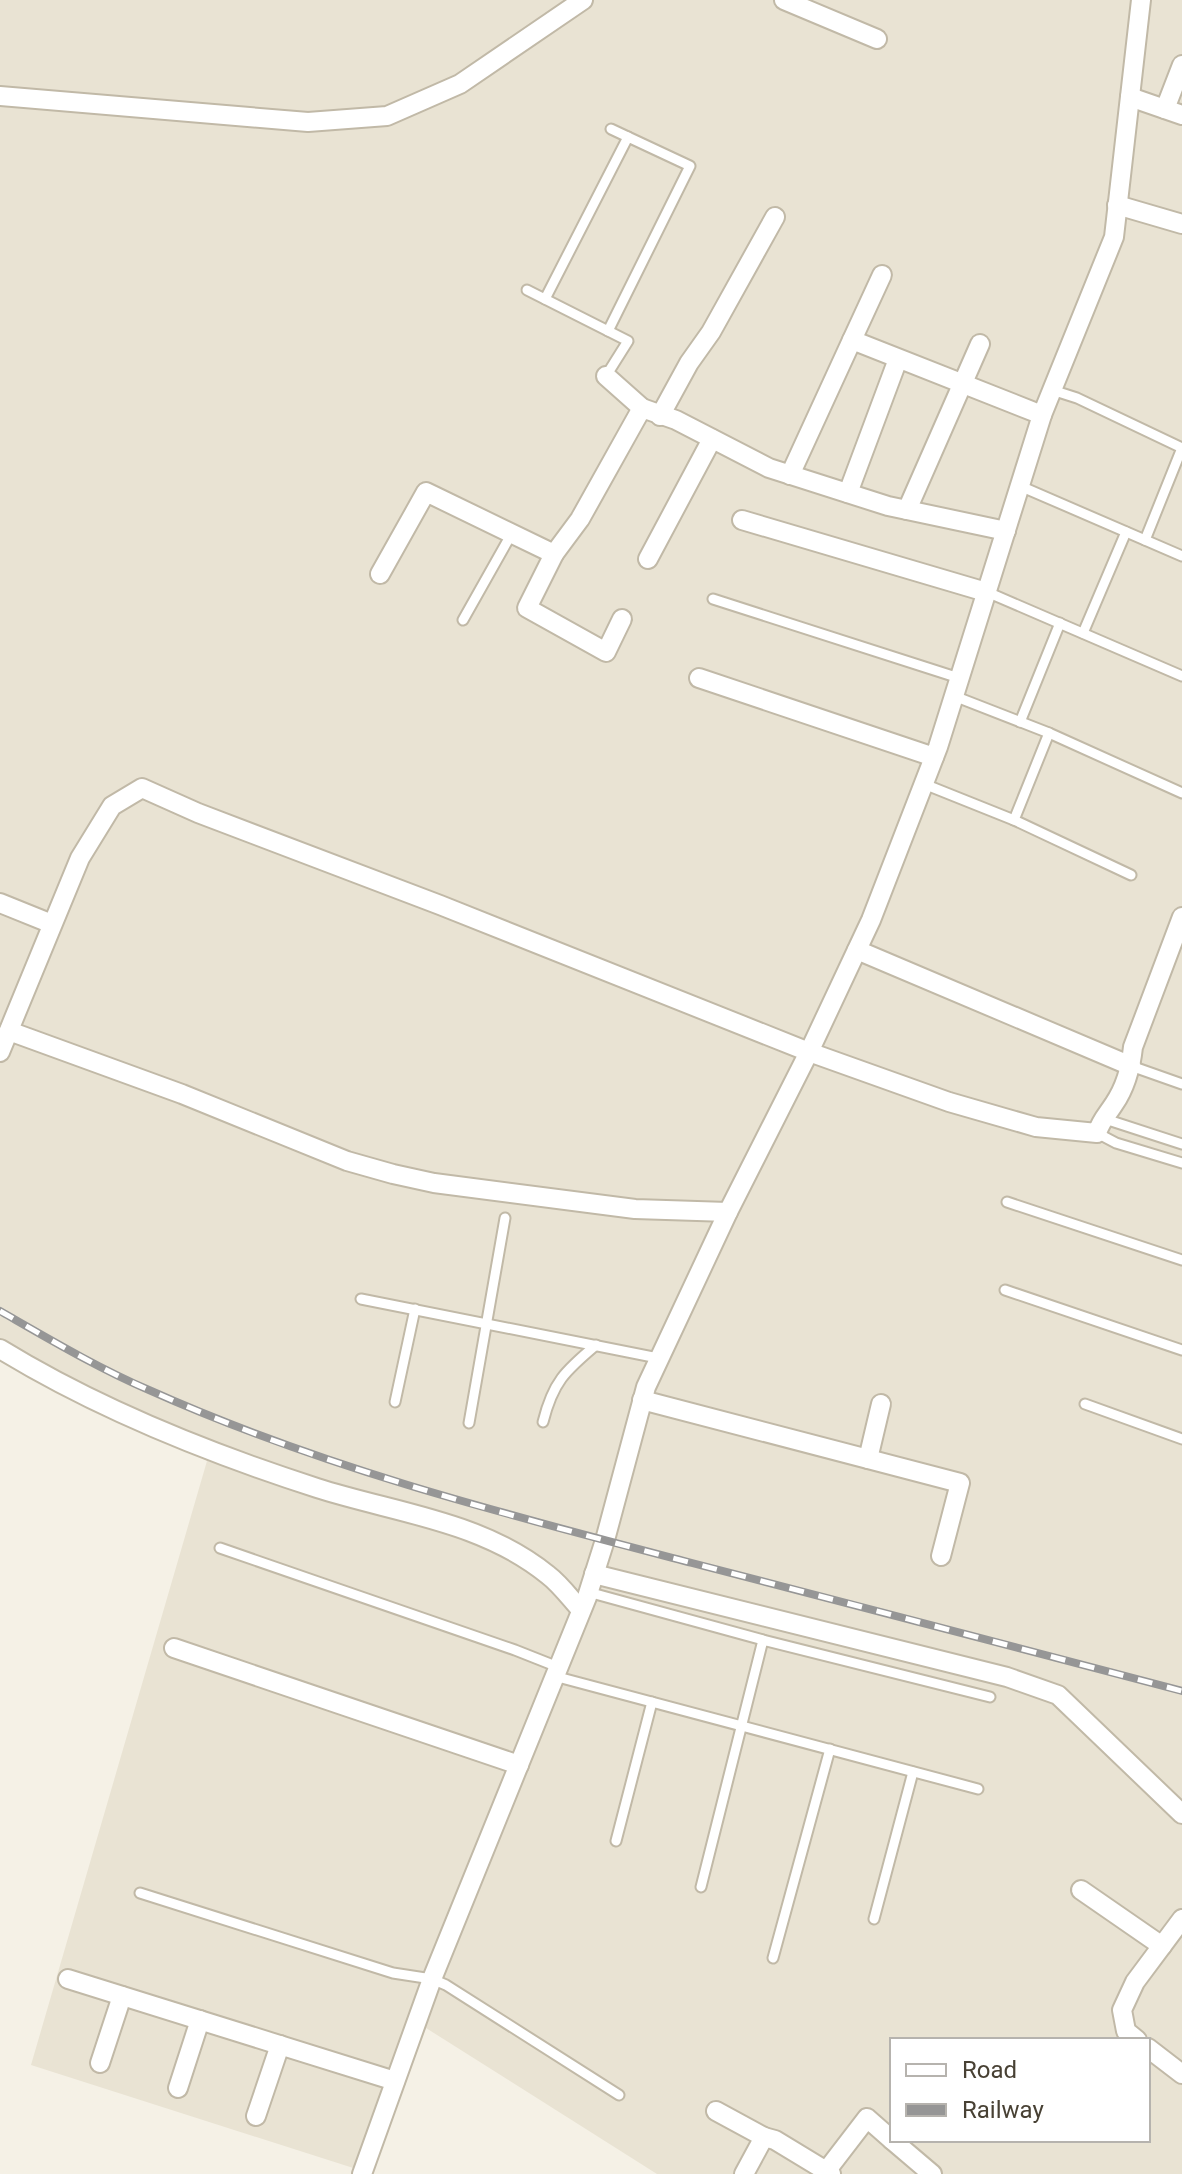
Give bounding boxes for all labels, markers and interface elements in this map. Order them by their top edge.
legend [890,2038,1150,2142]
text: Road [962,2056,1017,2084]
text: Railway [962,2096,1044,2124]

